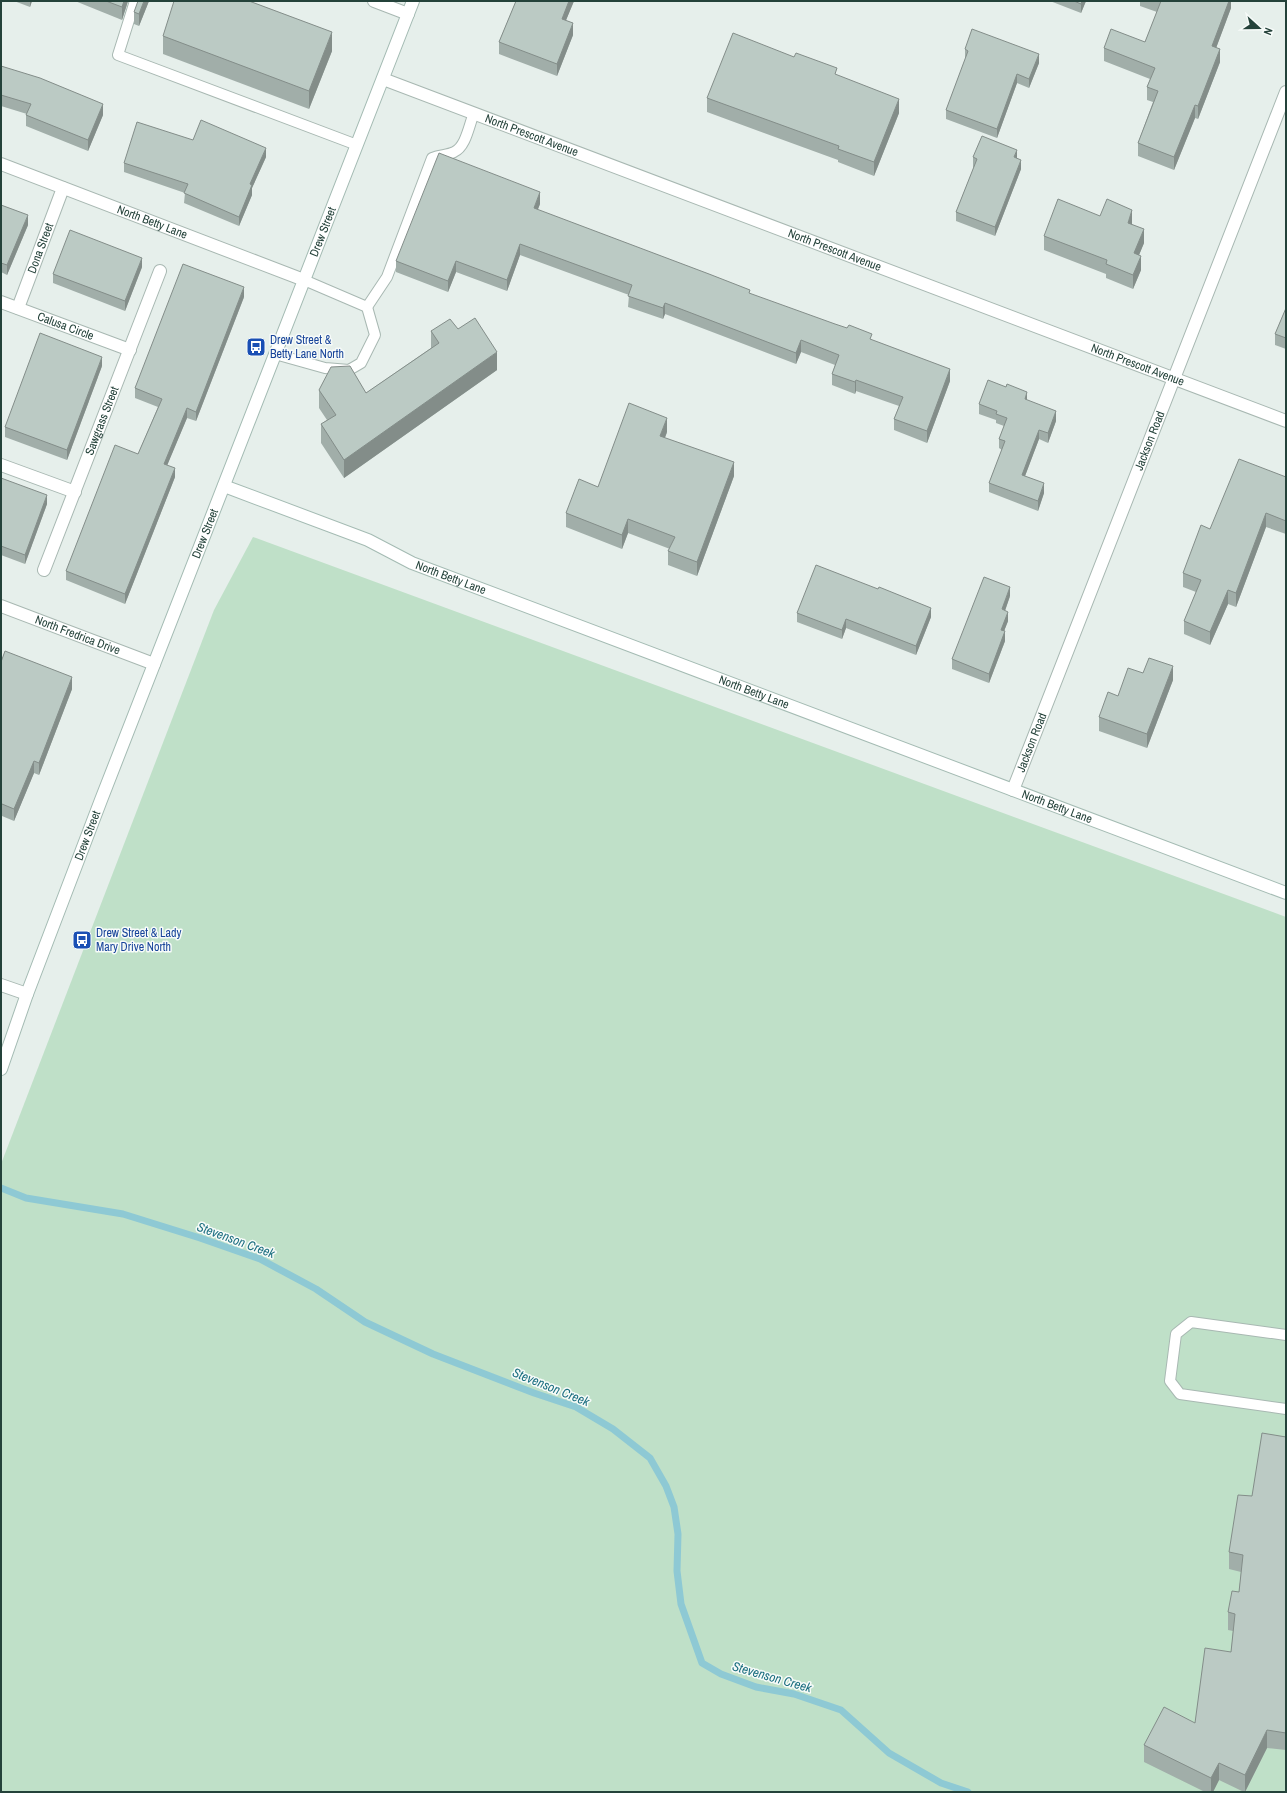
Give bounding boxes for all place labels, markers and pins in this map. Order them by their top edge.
place label: Drew Street & Betty Lane North [270,332,344,362]
bus stop icon: Drew Street & Betty Lane North [245,336,267,358]
place label: Drew Street & Lady Mary Drive North [96,925,181,955]
bus stop icon: Drew Street & Lady Mary Drive North [71,929,93,951]

